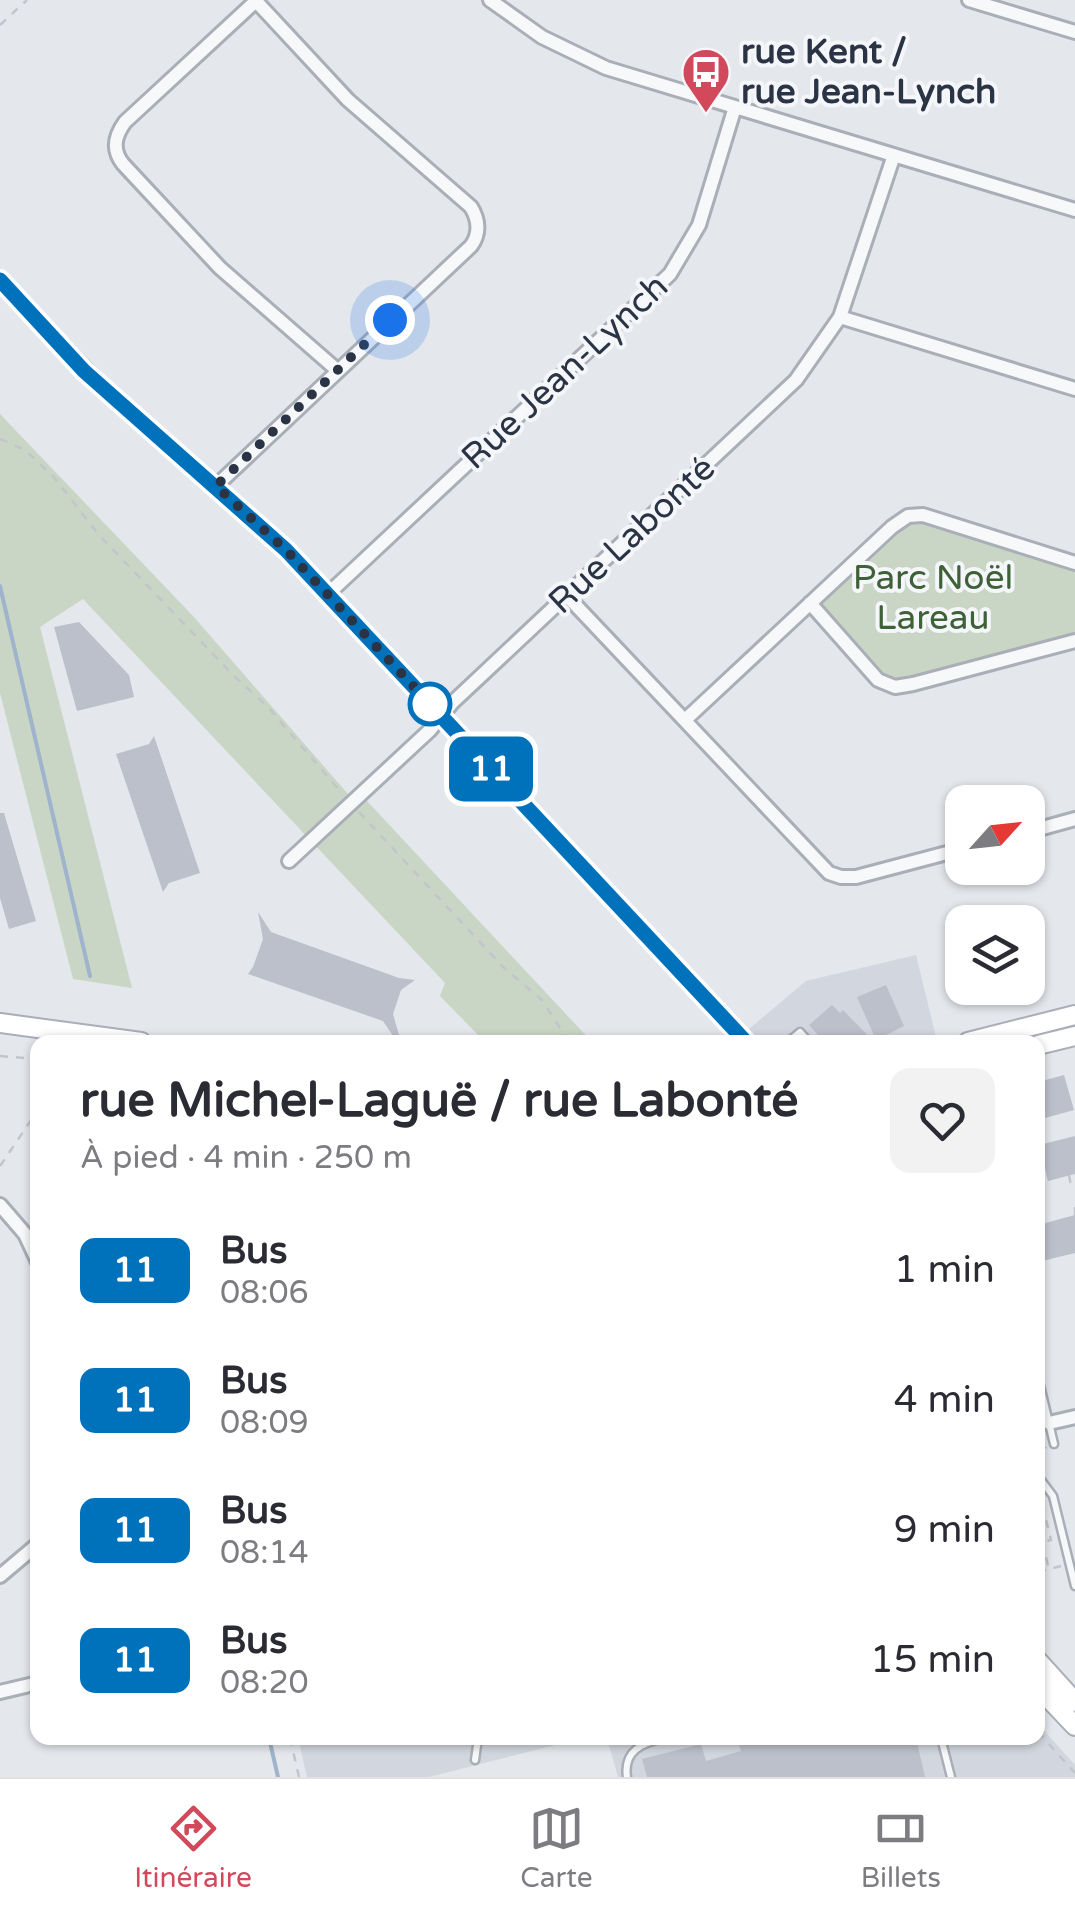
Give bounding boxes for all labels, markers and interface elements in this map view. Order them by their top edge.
place label: rue Kent / rue Jean-Lynch [741,31,996,113]
bus stop icon: rue Kent / rue Jean-Lynch [680,46,732,114]
street label: Rue Jean-Lynch [453,266,677,478]
your location [365,295,415,345]
street label: Rue Labonté [540,447,724,623]
park label: Parc Noël Lareau [853,557,1013,639]
unlabelled marker [409,683,451,725]
line badge: 11 [446,736,536,802]
text: 11 [469,748,513,790]
north arrow [945,785,1045,885]
map controls [945,785,1045,1005]
button: layers [945,905,1045,1005]
button: heart [890,1068,995,1173]
text: rue Michel-Laguë / rue Labonté [80,1072,798,1130]
text: À pied · 4 min · 250 m [80,1139,412,1177]
text: Bus [220,1228,287,1274]
text: 1 min [894,1247,995,1293]
text: 11 [113,1249,157,1291]
text: 08:06 [220,1274,309,1312]
text: Bus [220,1358,287,1404]
text: 4 min [894,1377,995,1423]
text: 11 [113,1379,157,1421]
text: 08:09 [220,1404,309,1442]
text: Bus [220,1488,287,1534]
text: 9 min [894,1507,995,1553]
text: 11 [113,1509,157,1551]
text: 08:14 [220,1534,309,1572]
text: Bus [220,1618,287,1664]
text: 15 min [870,1637,995,1683]
text: 11 [113,1639,157,1681]
text: 08:20 [220,1664,309,1702]
tab: Itinéraire [134,1801,252,1895]
tab: Carte [520,1801,593,1895]
tab: Billets [861,1801,941,1895]

